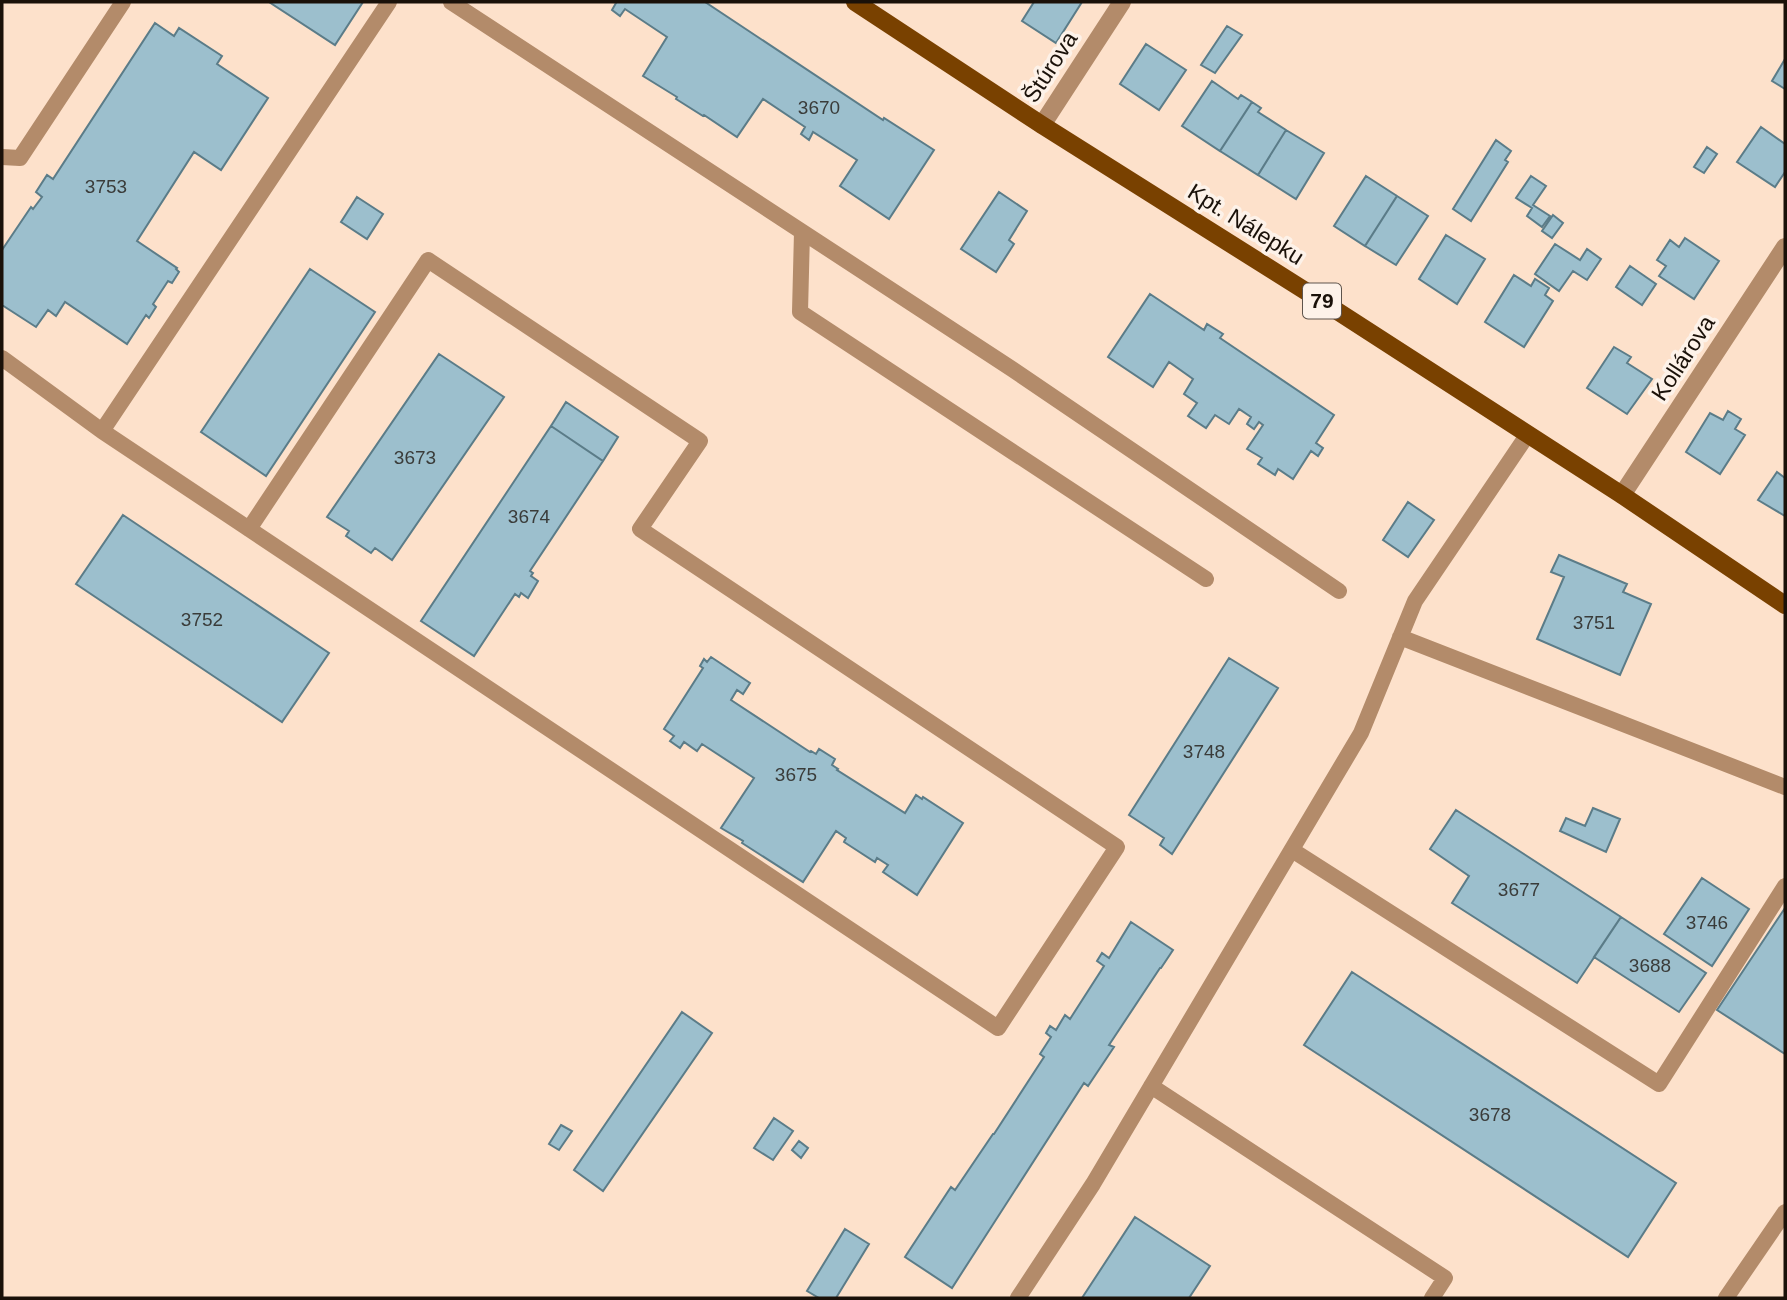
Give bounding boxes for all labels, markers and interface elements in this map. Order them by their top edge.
street label: Štúrova [1017,26,1083,107]
house number: 3670 [798,97,840,118]
house number: 3753 [85,176,127,197]
street label: Kpt. Nálepku [1183,178,1309,270]
road number: 79 [1303,284,1341,318]
street label: Kollárova [1646,311,1720,405]
house number: 3673 [394,447,436,468]
house number: 3674 [508,506,551,527]
house number: 3752 [181,609,223,630]
house number: 3751 [1573,612,1615,633]
house number: 3748 [1183,741,1225,762]
house number: 3675 [775,764,817,785]
house number: 3677 [1498,879,1540,900]
house number: 3746 [1686,912,1728,933]
house number: 3688 [1629,955,1671,976]
house number: 3678 [1469,1104,1511,1125]

